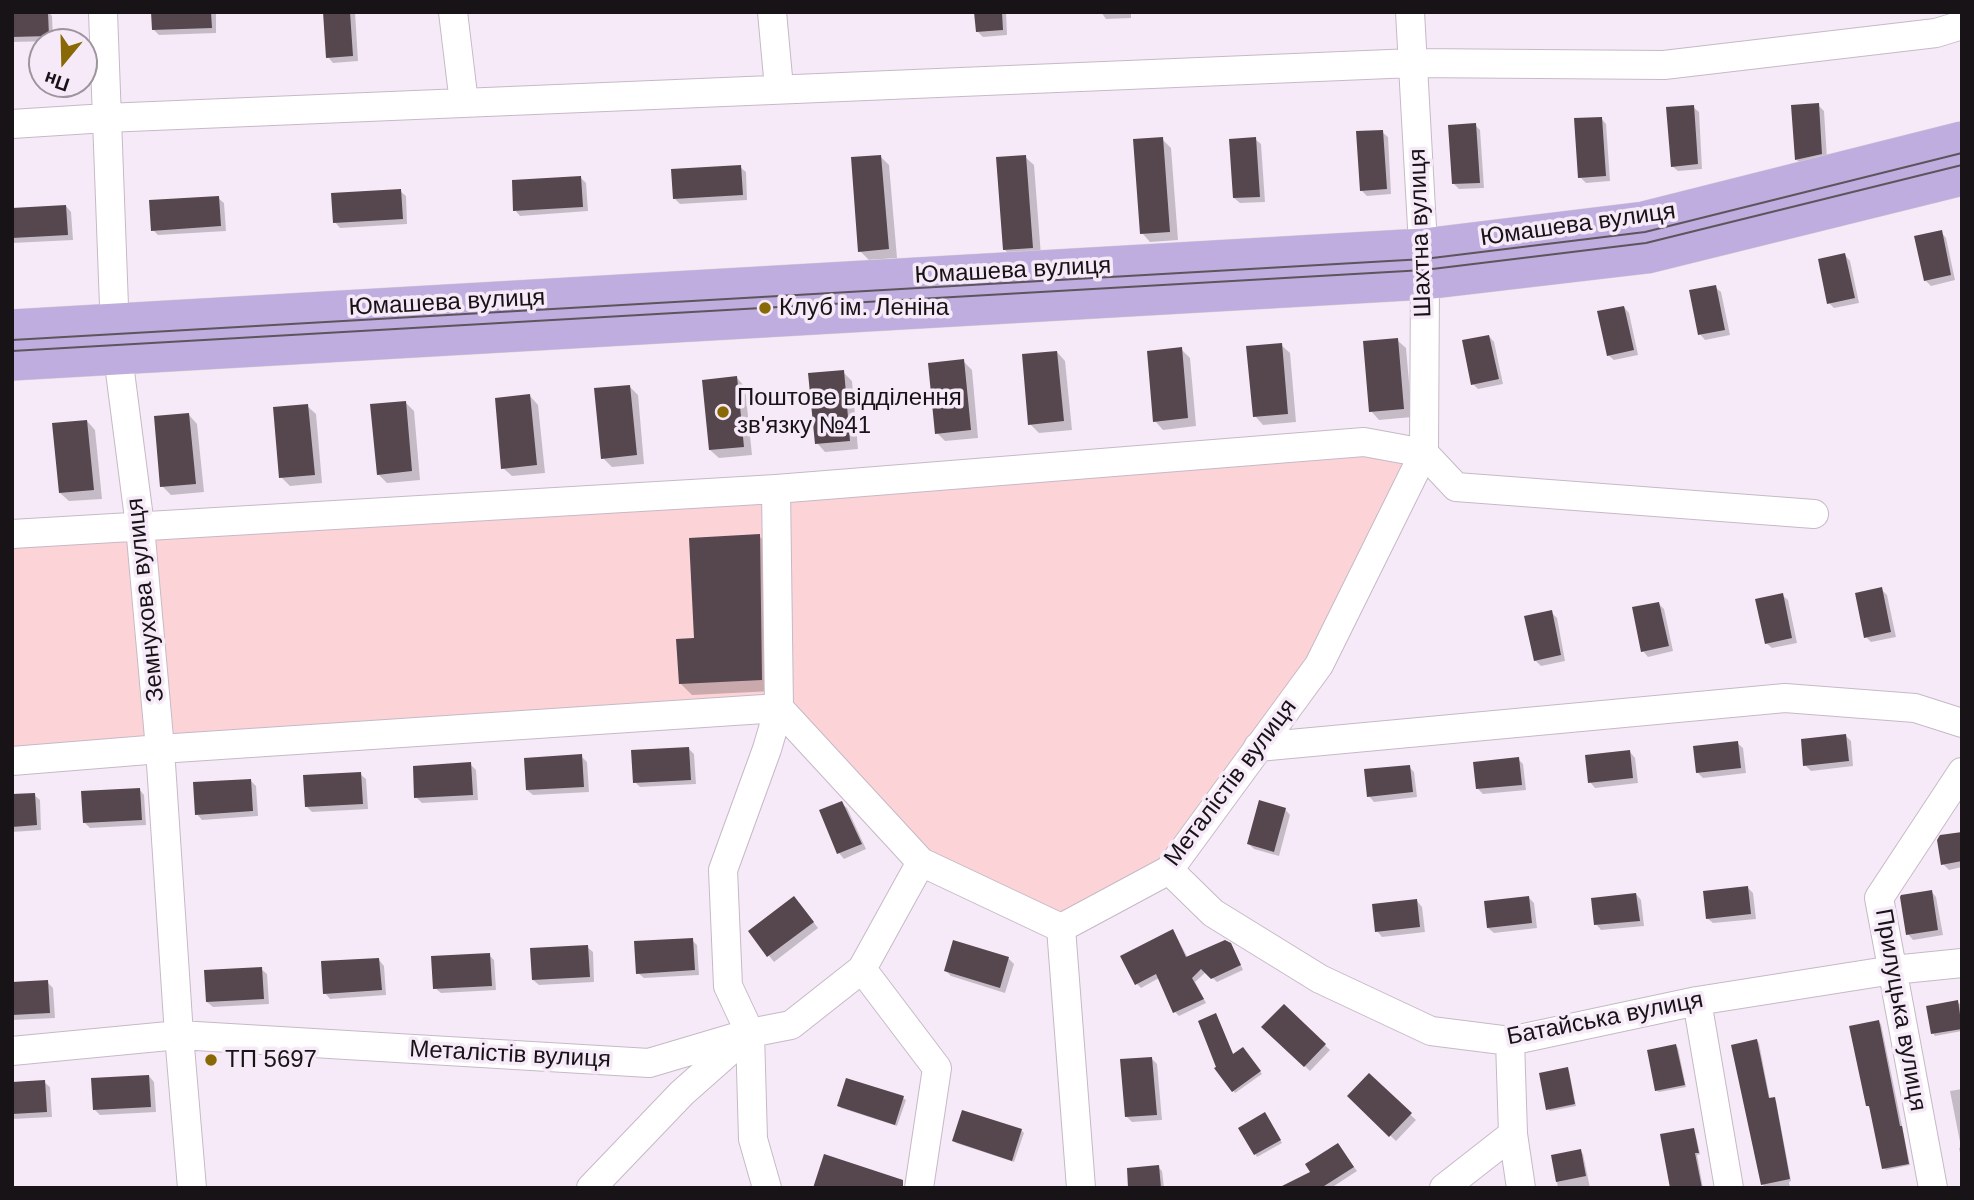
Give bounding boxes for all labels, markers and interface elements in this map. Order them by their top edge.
north arrow [28,28,98,98]
text: Пн [41,67,72,95]
street label: Шахтна вулиця [1404,148,1438,318]
street label: Юмашева вулиця [1479,197,1677,253]
street label: Юмашева вулиця [914,251,1112,291]
street label: Юмашева вулиця [348,283,546,323]
place label: Клуб ім. Леніна [779,294,949,322]
marker: Клуб ім. Леніна [757,300,773,316]
place label: Поштове відділення зв'язку №41 [737,384,962,440]
marker: Поштове відділення зв'язку №41 [715,404,731,420]
street label: Земнухова вулиця [121,497,171,703]
street label: Металістів вулиця [1159,694,1303,872]
street label: Прилуцька вулиця [1868,906,1932,1114]
street label: Батайська вулиця [1504,986,1706,1052]
street label: Металістів вулиця [408,1035,612,1075]
place label: ТП 5697 [225,1046,317,1074]
marker: ТП 5697 [203,1052,219,1068]

